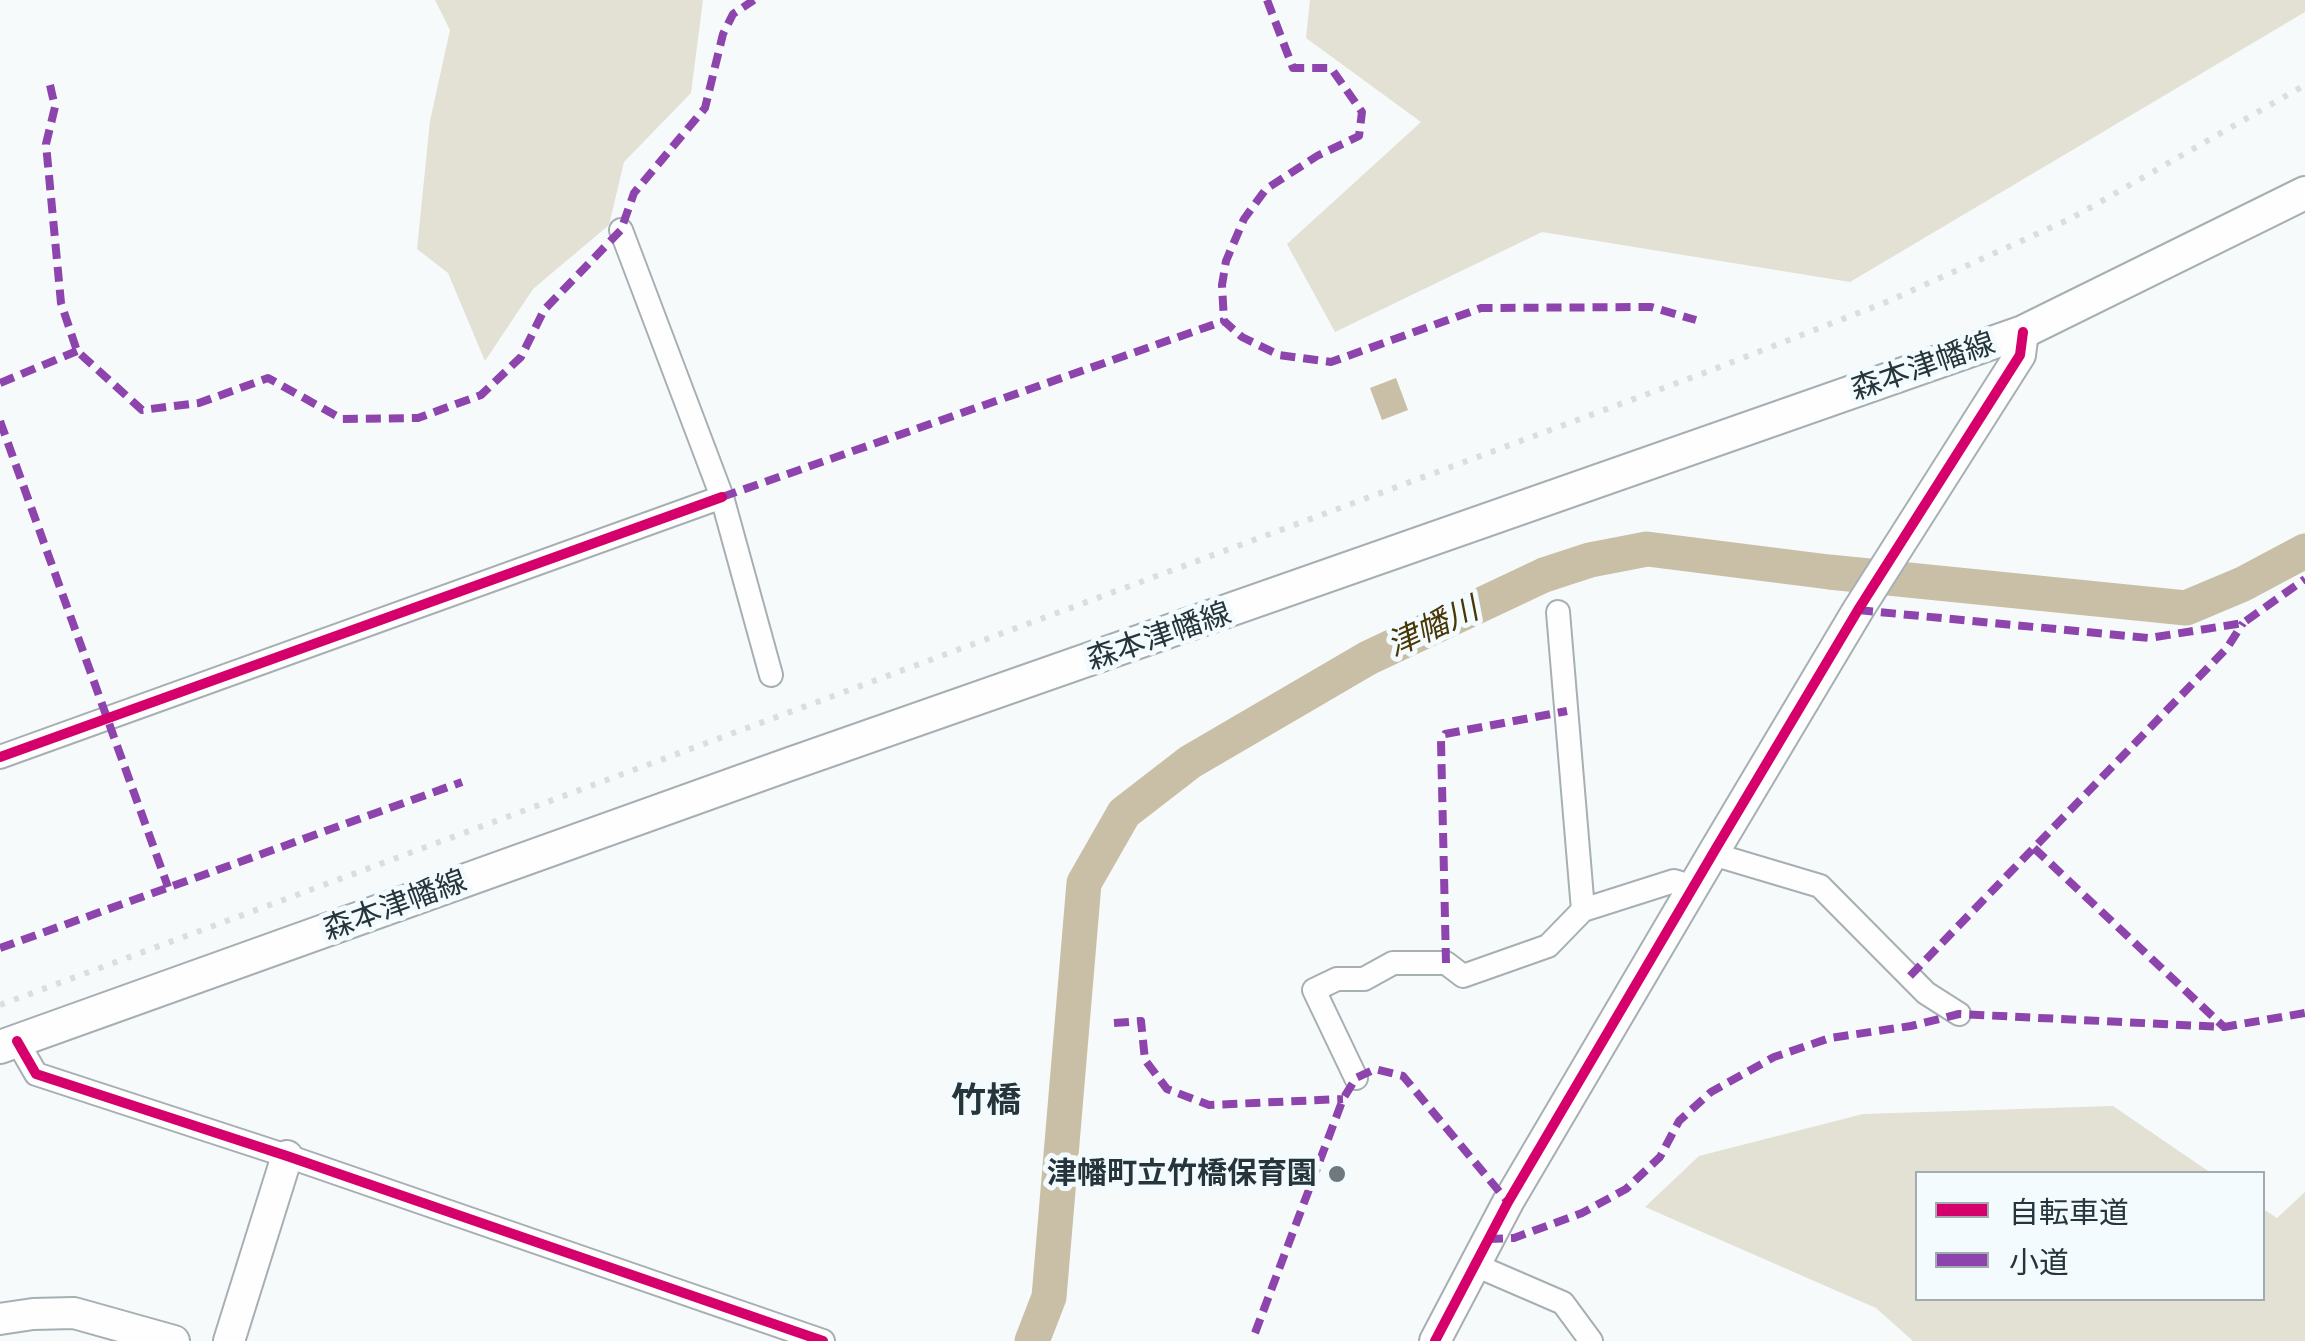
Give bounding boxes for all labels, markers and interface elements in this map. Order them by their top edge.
street label: 森本津幡線 [1846,326,2000,408]
water label: 津幡川 [1381,590,1485,666]
street label: 森本津幡線 [1082,596,1236,678]
street label: 森本津幡線 [318,863,472,949]
district label: 竹橋 [951,1081,1021,1123]
place label: 津幡町立竹橋保育園 [1047,1156,1317,1192]
marker: 津幡町立竹橋保育園 [1326,1163,1348,1185]
legend [1915,1171,2265,1301]
text: 自転車道 [2009,1188,2129,1232]
text: 小道 [2009,1238,2069,1282]

